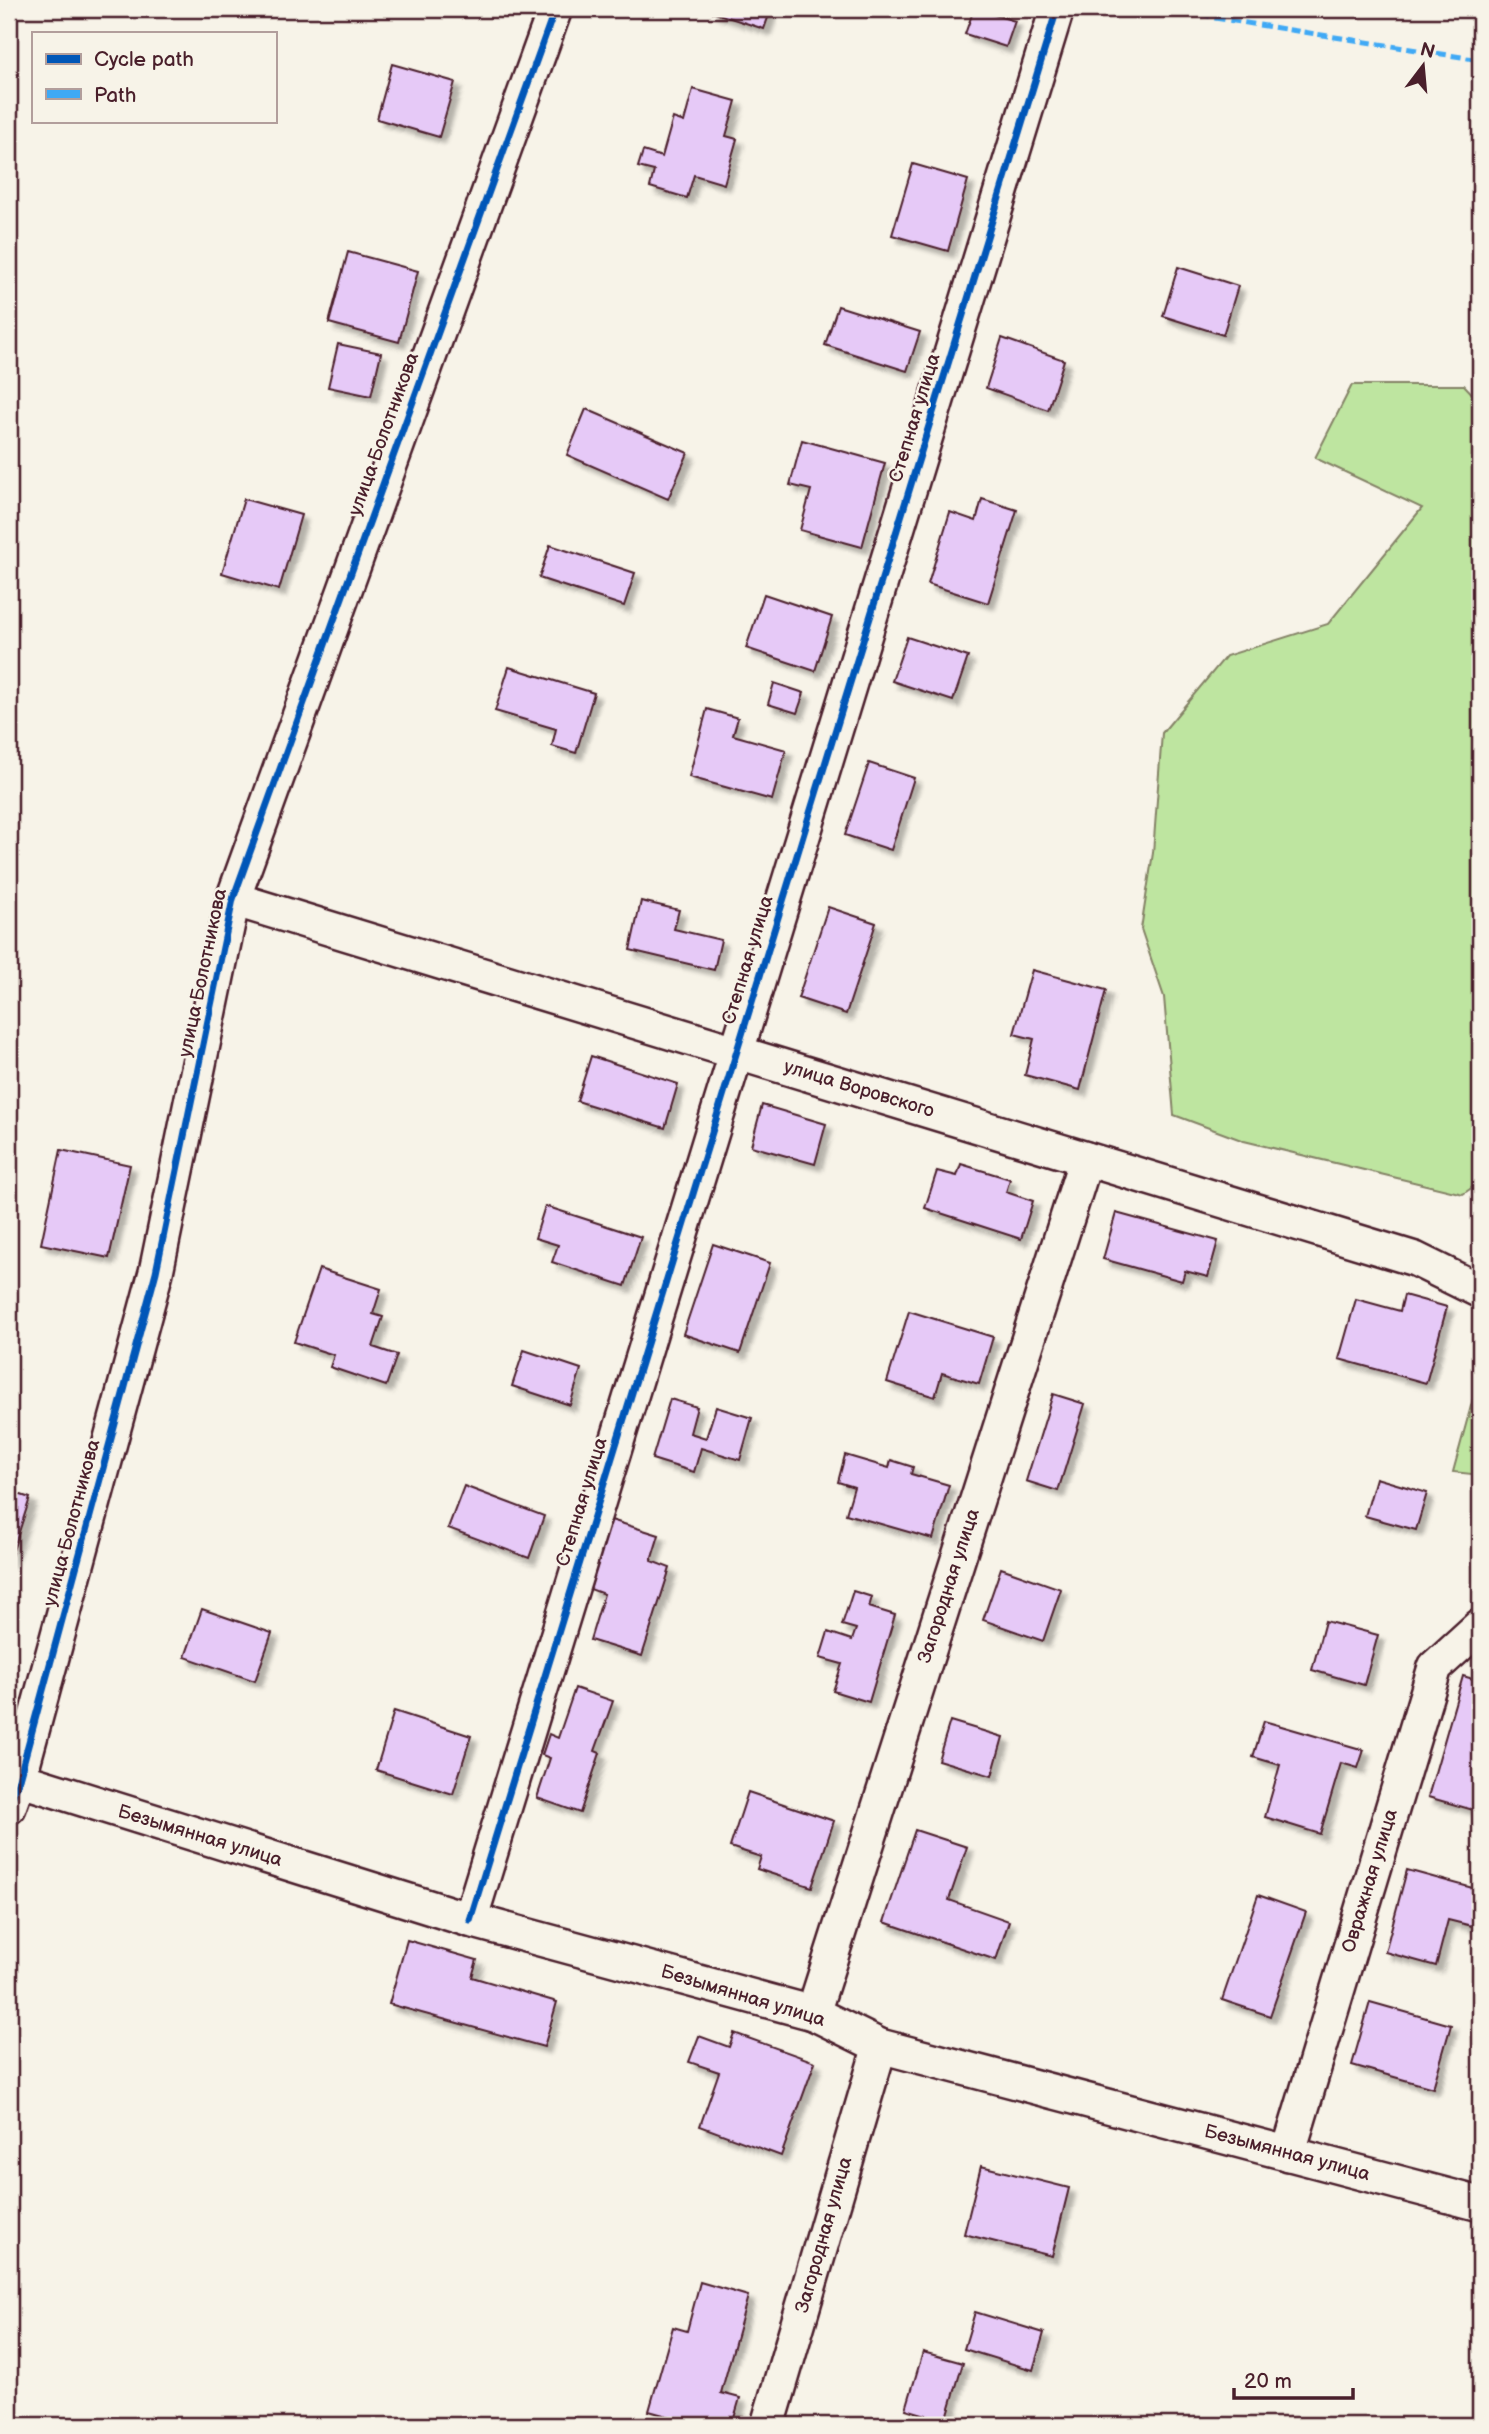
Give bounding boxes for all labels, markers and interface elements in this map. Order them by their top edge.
legend [32,32,276,122]
north arrow [1388,32,1458,102]
text: N [1417,38,1437,64]
text: Cycle path [94,47,194,72]
text: Path [94,83,136,108]
street label: улица Болотникова [344,349,424,519]
street label: Степная улица [884,351,946,485]
street label: улица Болотникова [174,886,232,1060]
street label: Степная улица [717,893,779,1027]
street label: улица Воровского [781,1055,937,1123]
street label: Степная улица [551,1435,613,1569]
street label: улица Болотникова [39,1437,105,1609]
street label: Загородная улица [913,1506,985,1666]
street label: Безымянная улица [115,1800,285,1872]
street label: Овражная улица [1337,1806,1403,1956]
street label: Безымянная улица [658,1960,828,2032]
street label: Безымянная улица [1202,2120,1372,2186]
street label: Загородная улица [791,2154,857,2316]
scale bar [1234,2357,1352,2401]
text: 20 m [1244,2369,1292,2394]

